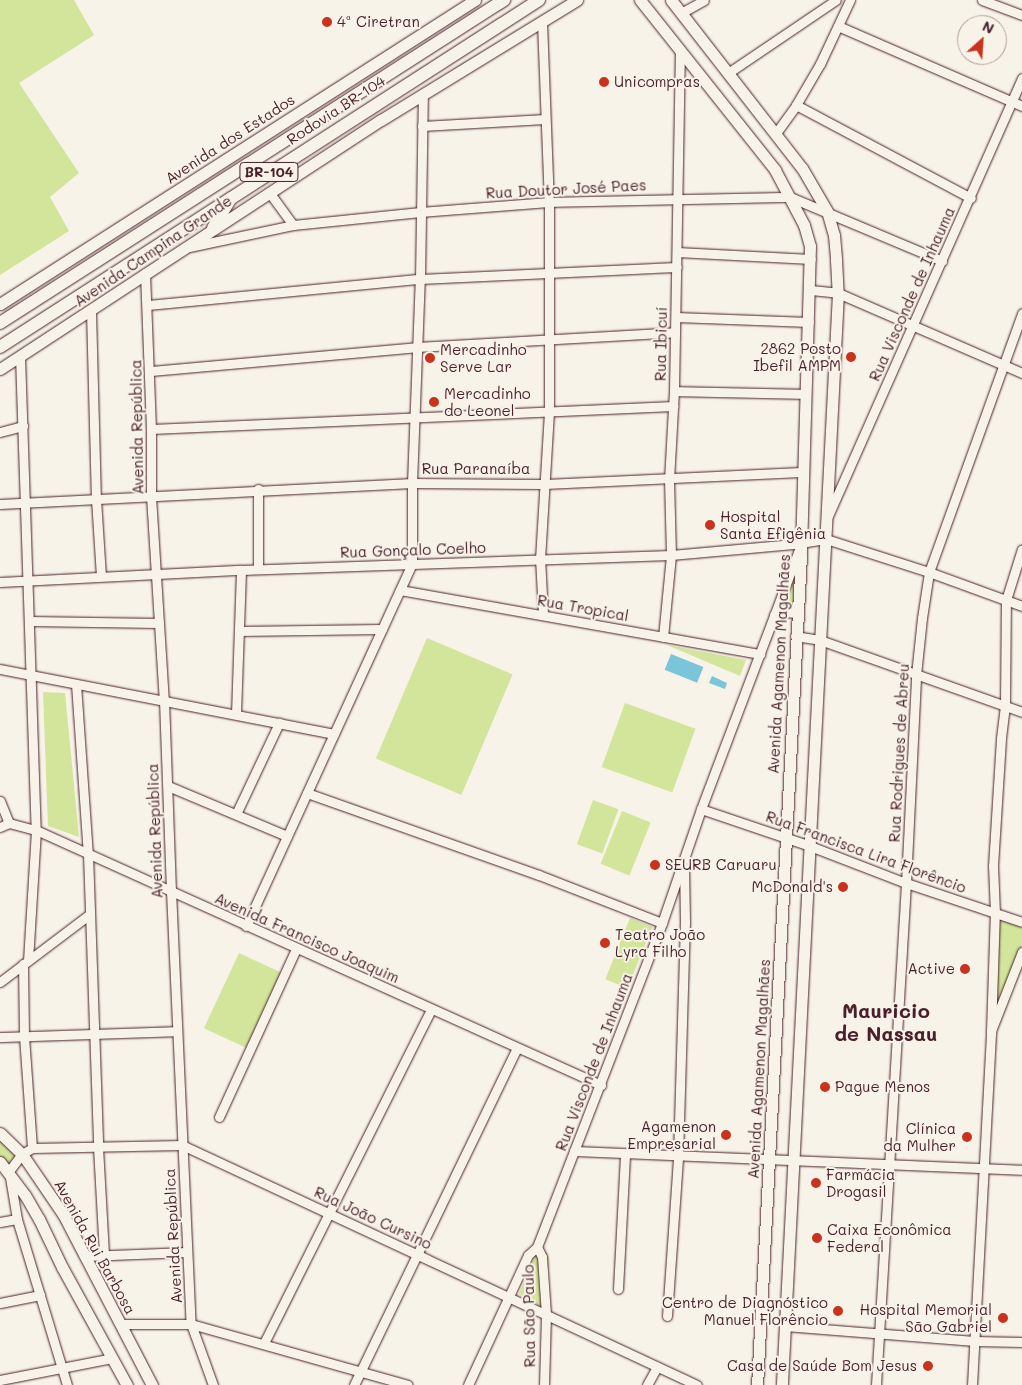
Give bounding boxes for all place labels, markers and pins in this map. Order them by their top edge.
place label: 4ª Ciretran [337,13,420,31]
marker: 4ª Ciretran [321,16,333,28]
place label: Unicompras [614,73,700,91]
marker: Unicompras [598,76,610,88]
place label: 2862 Posto Ibefil AMPM [753,339,841,374]
place label: Mercadinho Serve Lar [440,340,527,375]
marker: 2862 Posto Ibefil AMPM [845,351,857,363]
marker: Mercadinho Serve Lar [424,352,436,364]
place label: Mercadinho do Leonel [444,384,531,419]
marker: Mercadinho do Leonel [428,396,440,408]
place label: Hospital Santa Efigênia [720,507,826,542]
marker: Hospital Santa Efigênia [704,519,716,531]
place label: SEURB Caruaru [665,856,777,874]
marker: SEURB Caruaru [649,859,661,871]
place label: McDonald's [751,878,833,896]
marker: McDonald's [837,881,849,893]
place label: Teatro João Lyra Filho [615,925,705,960]
marker: Teatro João Lyra Filho [599,937,611,949]
place label: Active [907,960,955,978]
marker: Active [959,963,971,975]
place label: Pague Menos [835,1078,930,1096]
marker: Pague Menos [819,1081,831,1093]
place label: Agamenon Empresarial [628,1117,716,1152]
place label: Clínica da Mulher [883,1119,956,1154]
marker: Agamenon Empresarial [720,1129,732,1141]
marker: Clínica da Mulher [960,1130,974,1144]
place label: Farmácia Drogasil [826,1165,895,1200]
marker: Farmácia Drogasil [810,1177,822,1189]
place label: Caixa Econômica Federal [827,1220,952,1255]
marker: Caixa Econômica Federal [811,1232,823,1244]
place label: Centro de Diagnóstico Manuel Florêncio [662,1293,828,1328]
place label: Hospital Memorial São Gabriel [859,1300,992,1335]
marker: Centro de Diagnóstico Manuel Florêncio [832,1305,844,1317]
marker: Hospital Memorial São Gabriel [996,1311,1010,1325]
place label: Casa de Saúde Bom Jesus [727,1357,917,1375]
marker: Casa de Saúde Bom Jesus [921,1359,935,1373]

